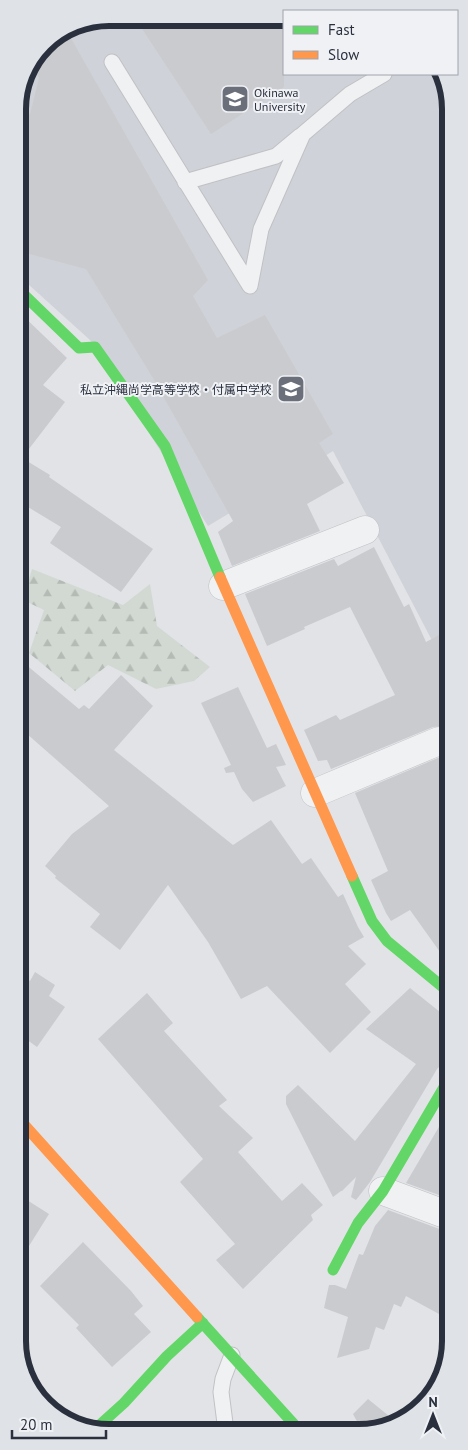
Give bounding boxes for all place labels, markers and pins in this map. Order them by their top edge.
school or university icon: Okinawa University [220,84,250,114]
place label: Okinawa University [254,85,306,114]
school or university icon: 私立沖縄尚学高等学校・付属中学校 [276,374,306,404]
place label: 私立沖縄尚学高等学校・付属中学校 [80,382,272,397]

